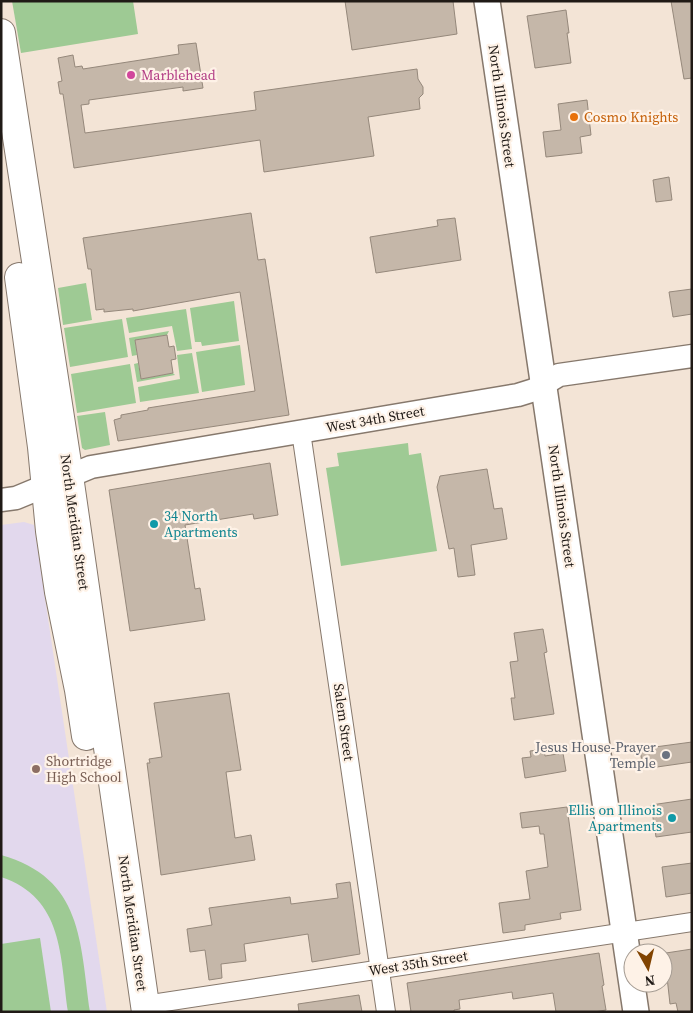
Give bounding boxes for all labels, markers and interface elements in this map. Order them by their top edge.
street label: North Illinois Street [483,43,521,169]
place label: Marblehead [141,65,216,85]
marker: Marblehead [125,69,137,81]
place label: Cosmo Knights [584,107,678,127]
marker: Cosmo Knights [568,111,580,123]
street label: West 34th Street [324,400,426,438]
street label: North Illinois Street [543,443,581,569]
street label: North Meridian Street [56,453,94,592]
place label: 34 North Apartments [164,506,238,542]
marker: 34 North Apartments [148,518,160,530]
street label: Salem Street [329,682,359,762]
place label: Jesus House-Prayer Temple [534,737,656,773]
marker: Jesus House-Prayer Temple [660,749,672,761]
place label: Shortridge High School [46,751,122,787]
marker: Shortridge High School [30,763,42,775]
place label: Ellis on Illinois Apartments [568,800,662,836]
marker: Ellis on Illinois Apartments [666,812,678,824]
street label: North Meridian Street [114,854,152,993]
north arrow [623,943,673,993]
street label: West 35th Street [367,945,469,981]
text: N [643,970,656,991]

